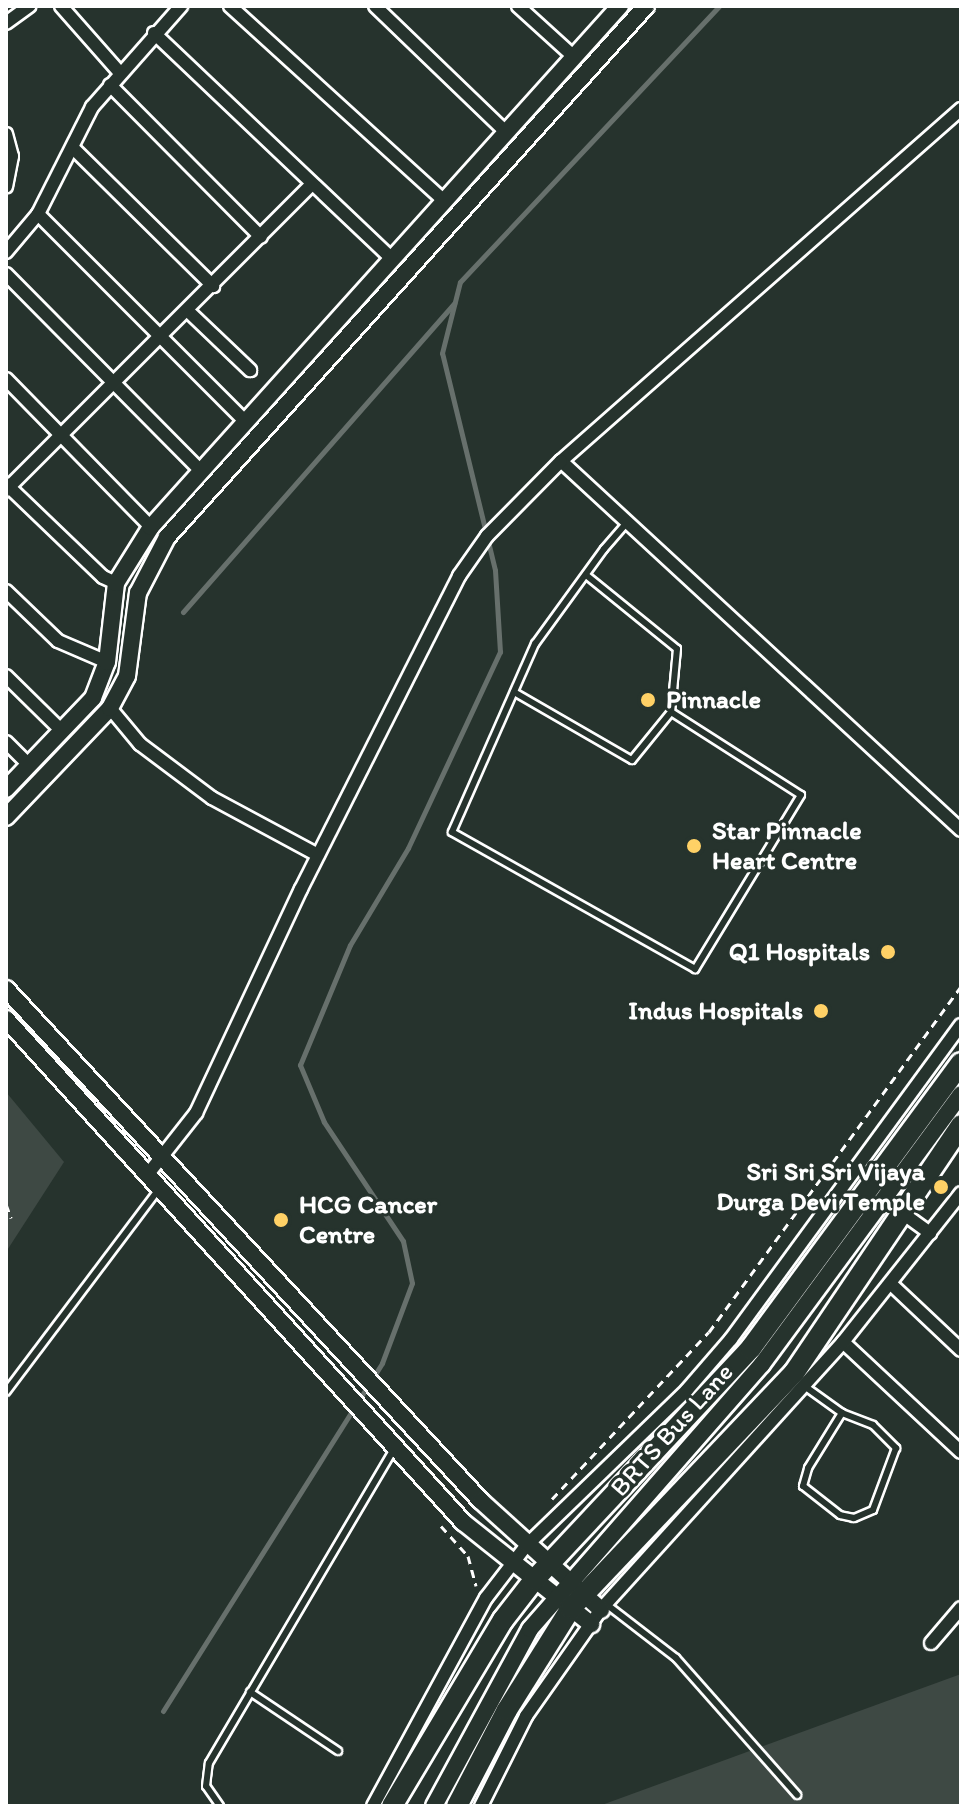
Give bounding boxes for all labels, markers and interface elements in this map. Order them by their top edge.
place label: Pinnacle [666,684,761,716]
marker: Pinnacle [637,689,659,711]
place label: Star Pinnacle Heart Centre [712,815,861,876]
marker: Star Pinnacle Heart Centre [683,835,705,857]
place label: Q1 Hospitals [729,936,870,968]
marker: Q1 Hospitals [877,941,899,963]
place label: Indus Hospitals [628,995,803,1027]
marker: Indus Hospitals [810,1000,832,1022]
place label: Sri Sri Sri Vijaya Durga Devi Temple [718,1156,925,1218]
marker: Sri Sri Sri Vijaya Durga Devi Temple [932,1178,950,1196]
place label: HCG Cancer Centre [299,1189,437,1250]
marker: HCG Cancer Centre [270,1209,292,1231]
street label: BRTS Bus Lane [603,1356,741,1504]

